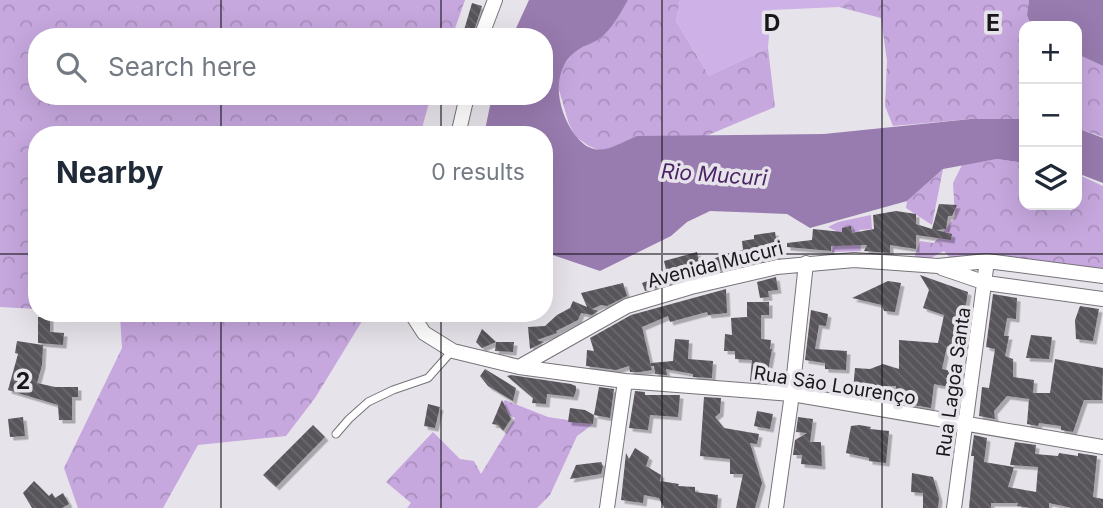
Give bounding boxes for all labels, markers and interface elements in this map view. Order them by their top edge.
text: D [764,9,780,37]
text: E [986,9,1000,37]
map controls [1019,21,1082,210]
button: + [1019,21,1082,84]
search box [28,28,553,105]
icon: search [52,48,90,86]
text: Search here [108,51,257,82]
button: − [1019,84,1082,147]
button: layers [1019,147,1082,210]
text: Nearby [56,154,164,190]
text: 0 results [431,158,525,186]
water label: Rio Mucuri [660,158,769,191]
street label: Avenida Mucuri [645,236,785,292]
street label: Rua Lagoa Santa [932,306,975,459]
street label: Rua São Lourenço [752,361,918,410]
text: 2 [16,367,30,395]

